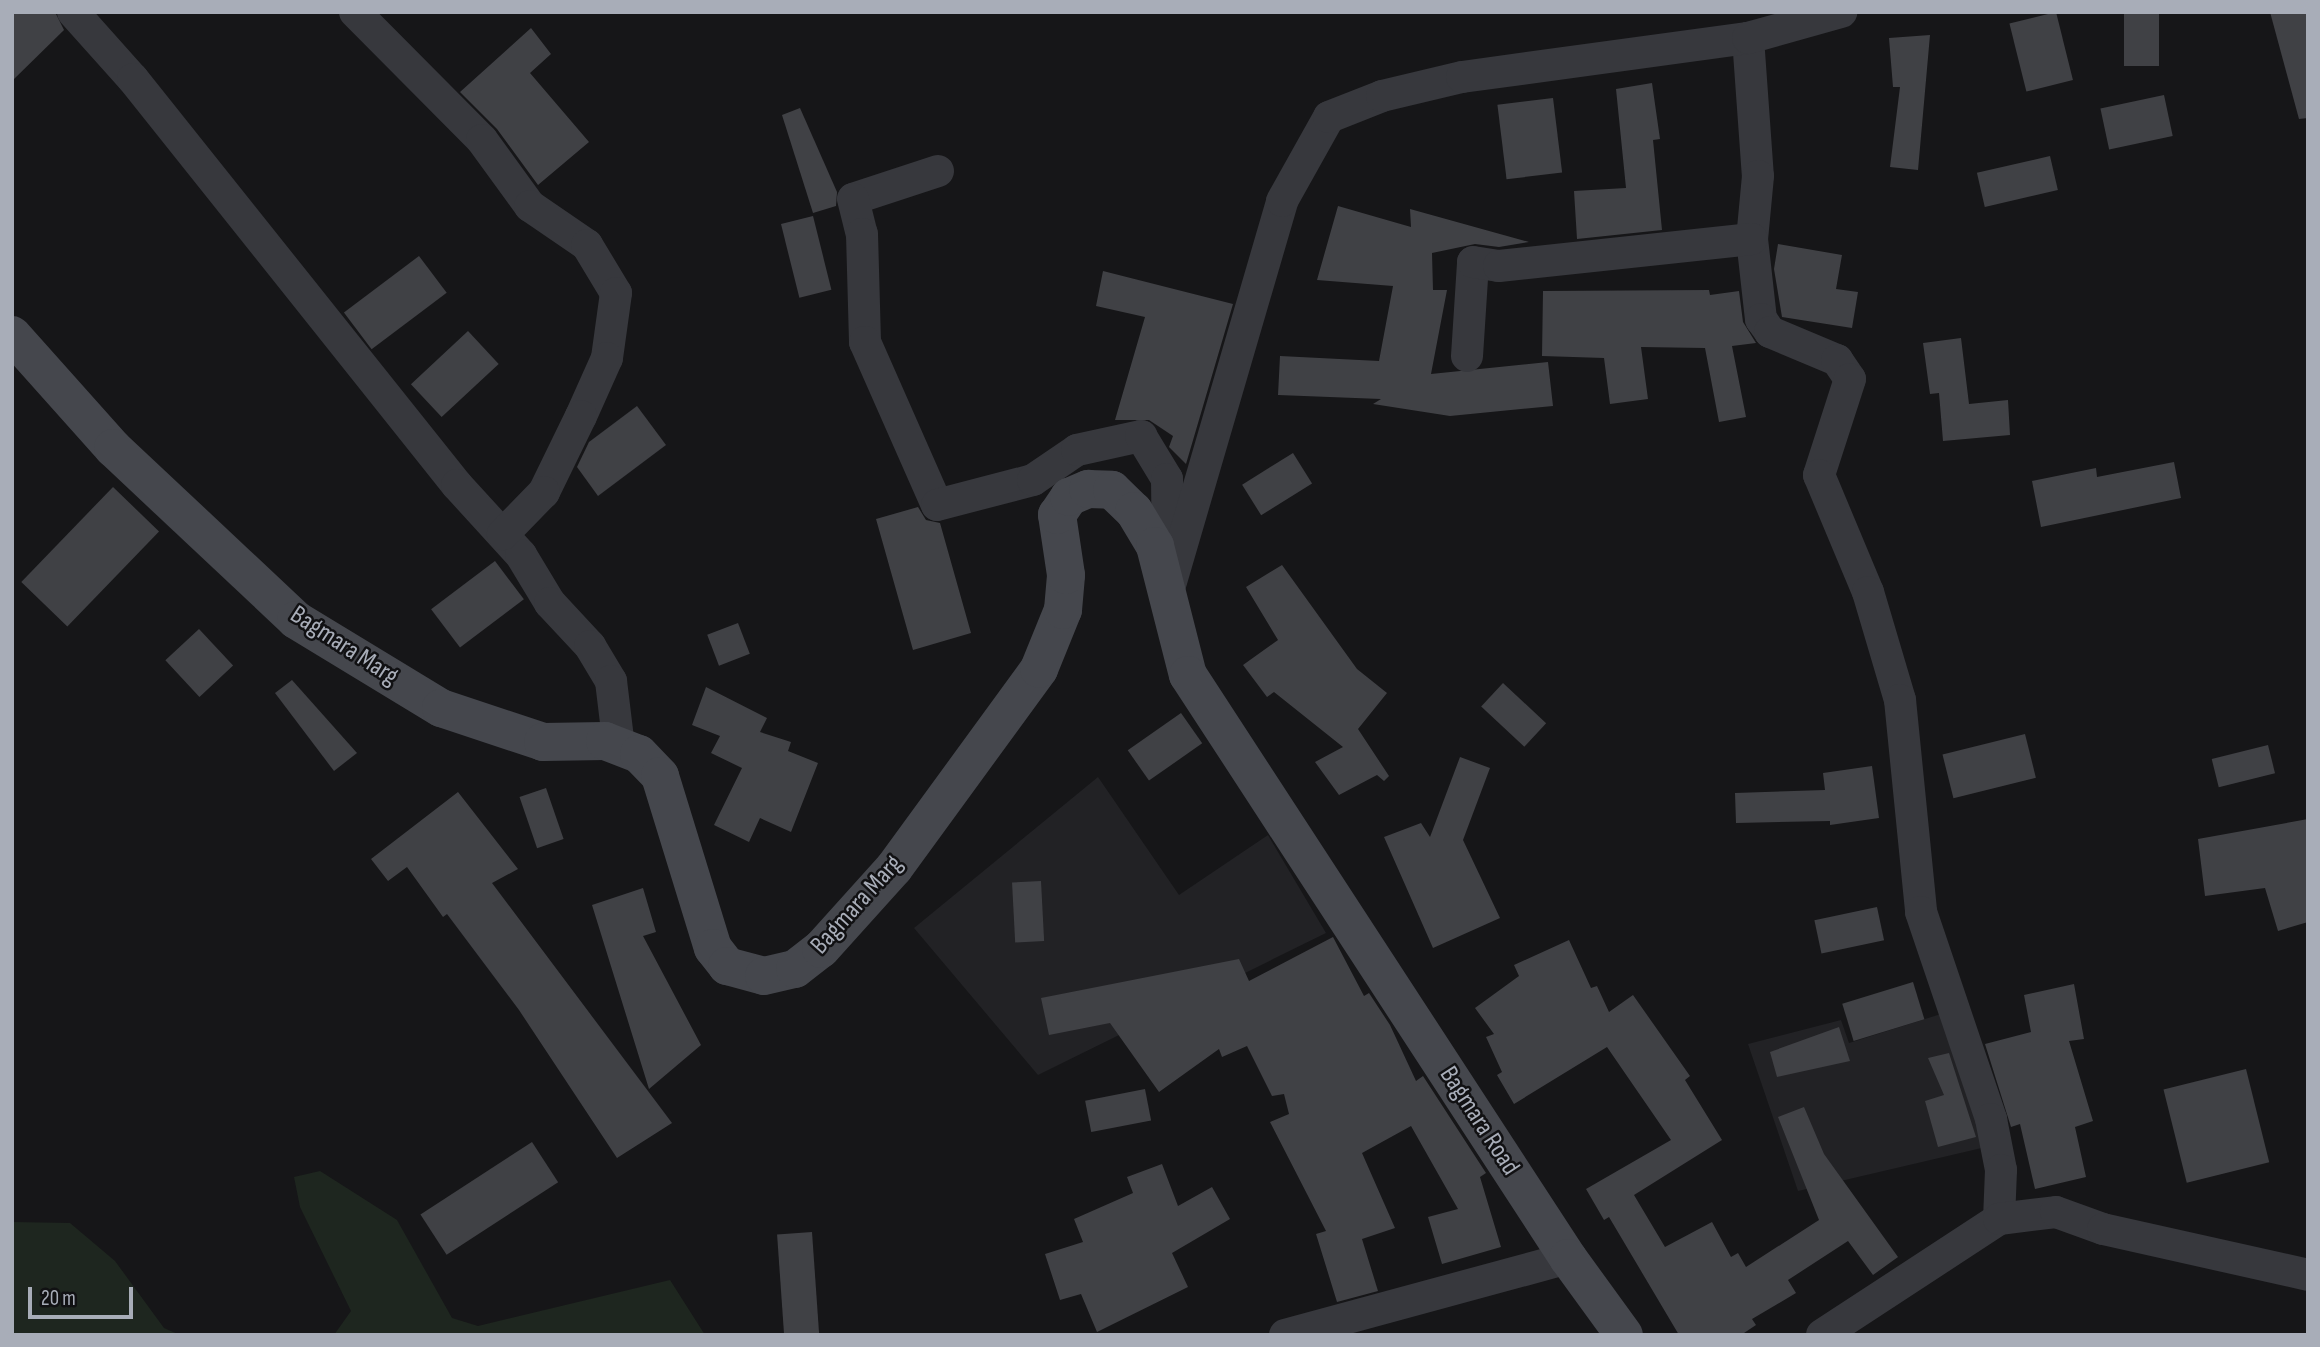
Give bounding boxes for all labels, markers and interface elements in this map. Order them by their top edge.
street label: Bagmara Marg [284,600,404,692]
street label: Bagmara Marg [804,849,910,961]
street label: Bagmara Road [1432,1061,1526,1181]
scale bar [32,1274,136,1318]
text: 20 m [41,1286,76,1311]

